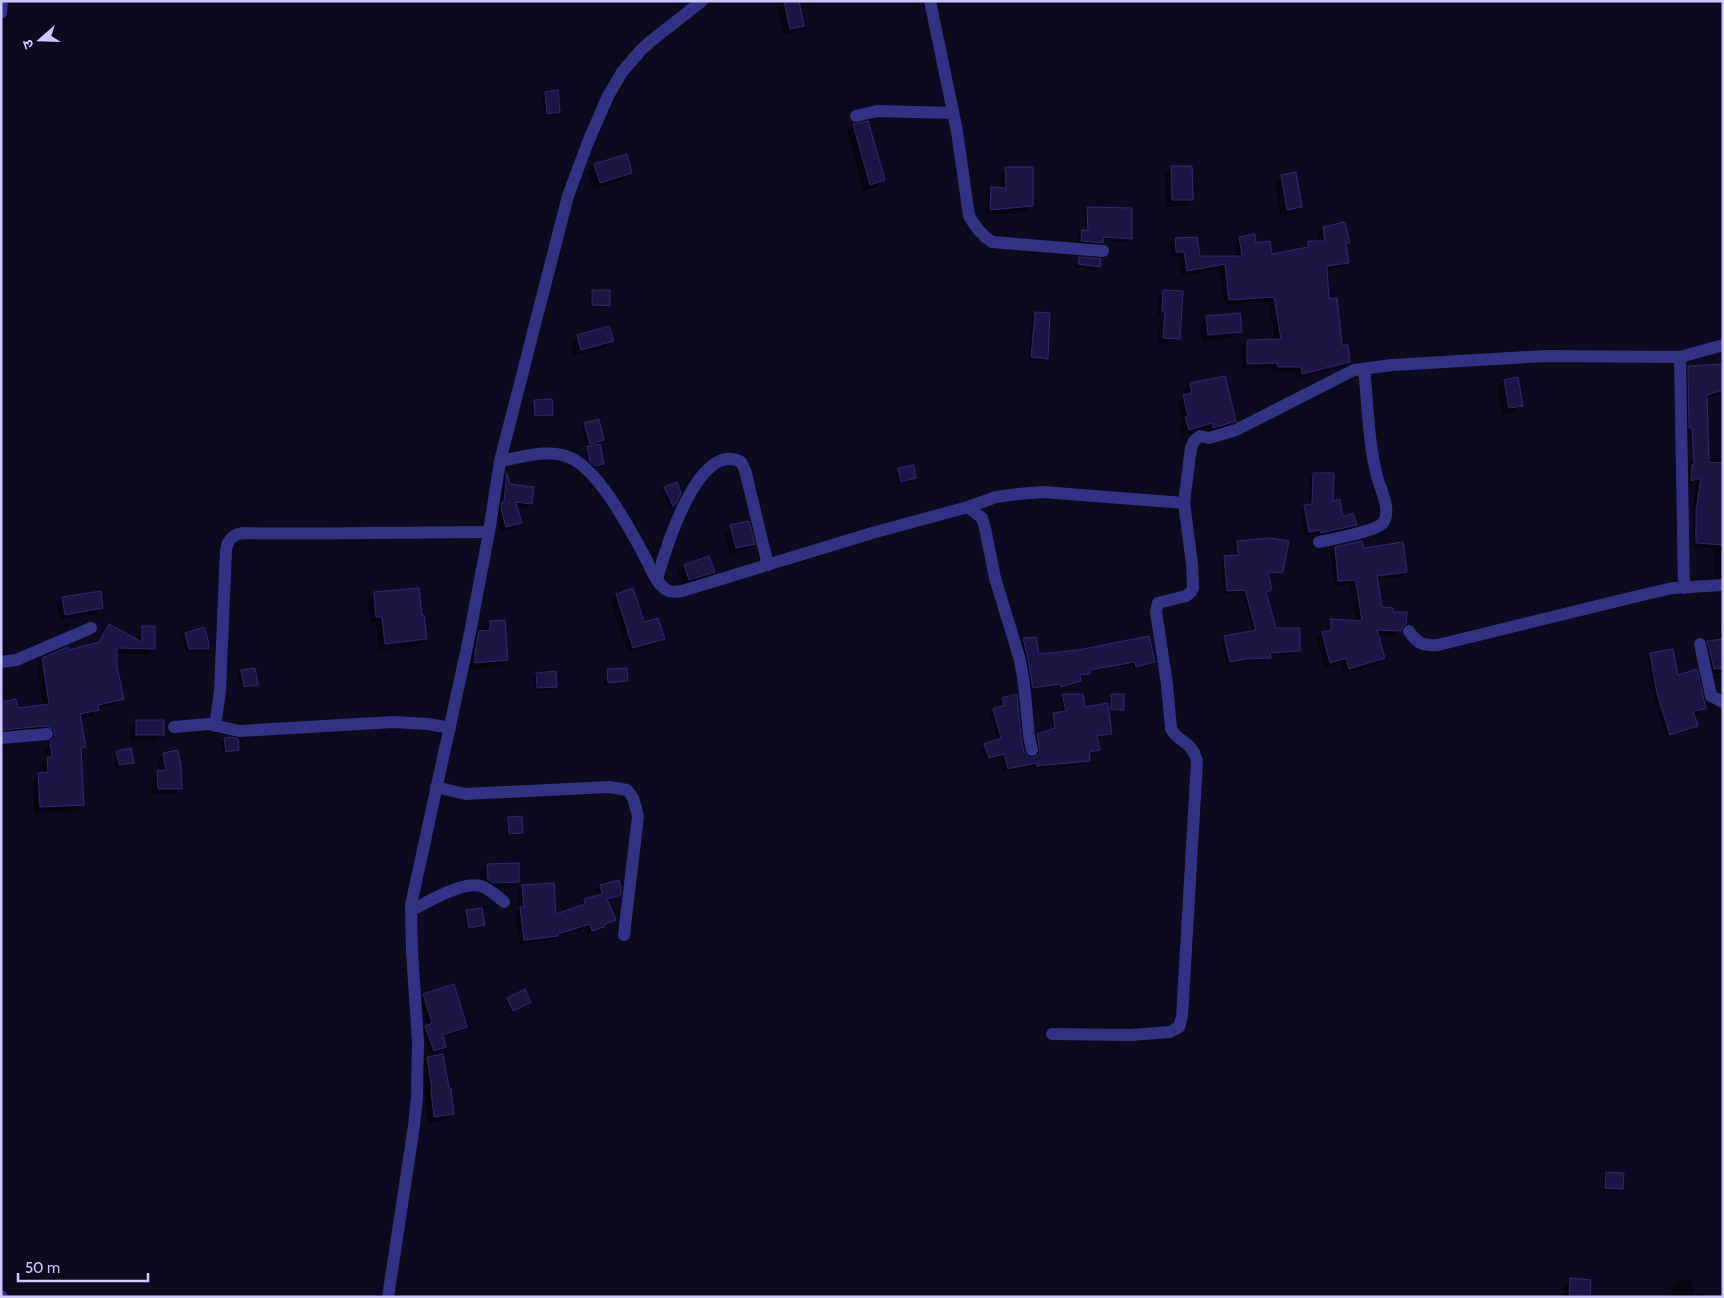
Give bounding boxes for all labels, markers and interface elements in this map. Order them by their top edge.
north arrow [15,15,65,65]
text: उ [18,37,38,51]
scale bar [18,1250,148,1282]
text: 50 m [25,1259,60,1277]

